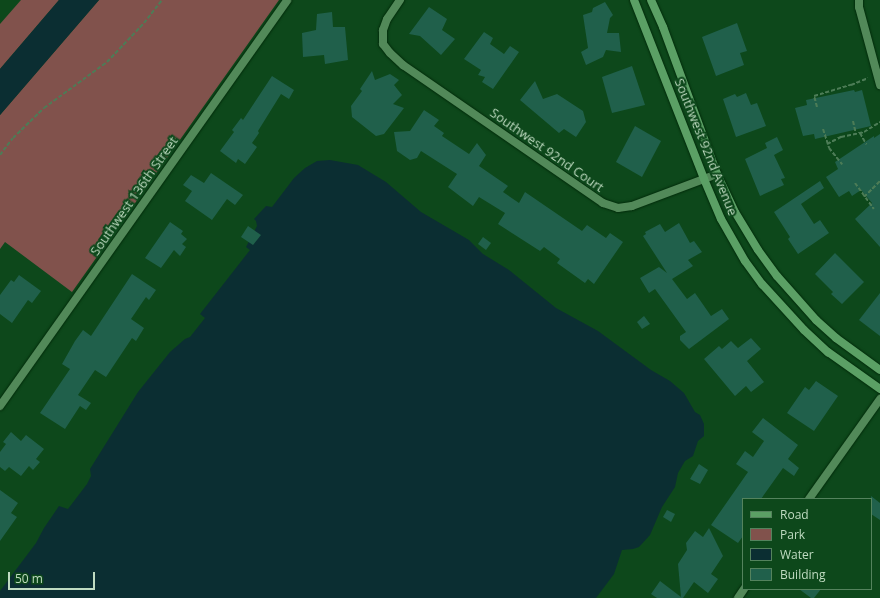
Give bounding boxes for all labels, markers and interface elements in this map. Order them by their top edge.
street label: Southwest 92nd Avenue [671,76,741,218]
street label: Southwest 92nd Court [487,105,607,195]
street label: Southwest 136th Street [87,133,181,259]
legend [742,498,872,590]
text: Road [780,506,809,523]
text: Park [780,526,805,543]
text: Water [780,546,814,563]
scale bar [10,564,97,590]
text: Building [780,566,825,583]
text: 50 m [15,570,43,587]

